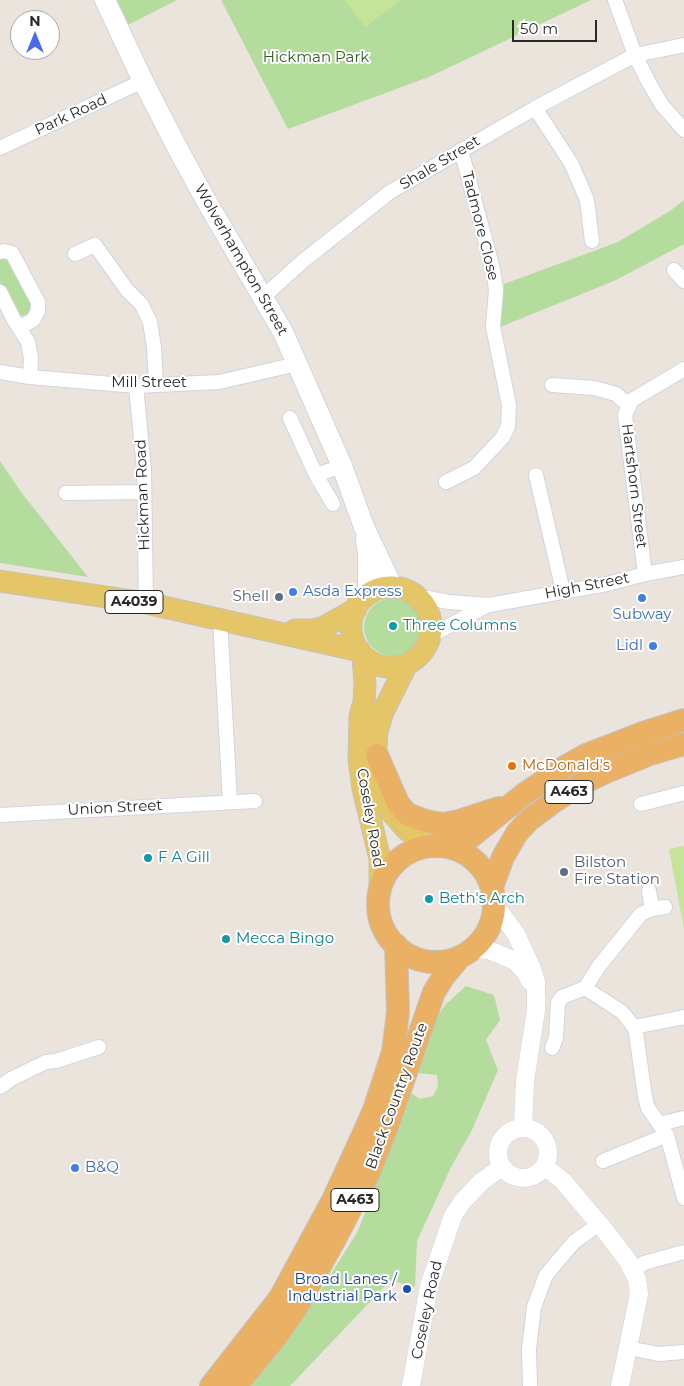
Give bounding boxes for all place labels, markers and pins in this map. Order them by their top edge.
place label: Asda Express [303,583,401,601]
marker: Asda Express [287,586,299,598]
place label: Shell [233,588,269,606]
marker: Shell [273,591,285,603]
marker: Subway [636,592,648,604]
place label: Subway [613,606,671,624]
place label: Three Columns [403,617,517,635]
marker: Three Columns [387,620,399,632]
place label: Lidl [616,637,643,655]
marker: Lidl [647,640,659,652]
place label: McDonald's [522,757,610,775]
marker: McDonald's [506,760,518,772]
place label: F A Gill [158,849,210,867]
marker: F A Gill [142,852,154,864]
place label: Bilston Fire Station [574,854,660,889]
marker: Bilston Fire Station [558,866,570,878]
place label: Beth's Arch [439,890,525,908]
marker: Beth's Arch [423,893,435,905]
place label: Mecca Bingo [236,930,334,948]
marker: Mecca Bingo [220,933,232,945]
place label: B&Q [85,1159,119,1177]
marker: B&Q [69,1162,81,1174]
place label: Broad Lanes / Industrial Park [288,1271,397,1306]
marker: Broad Lanes / Industrial Park [401,1283,413,1295]

